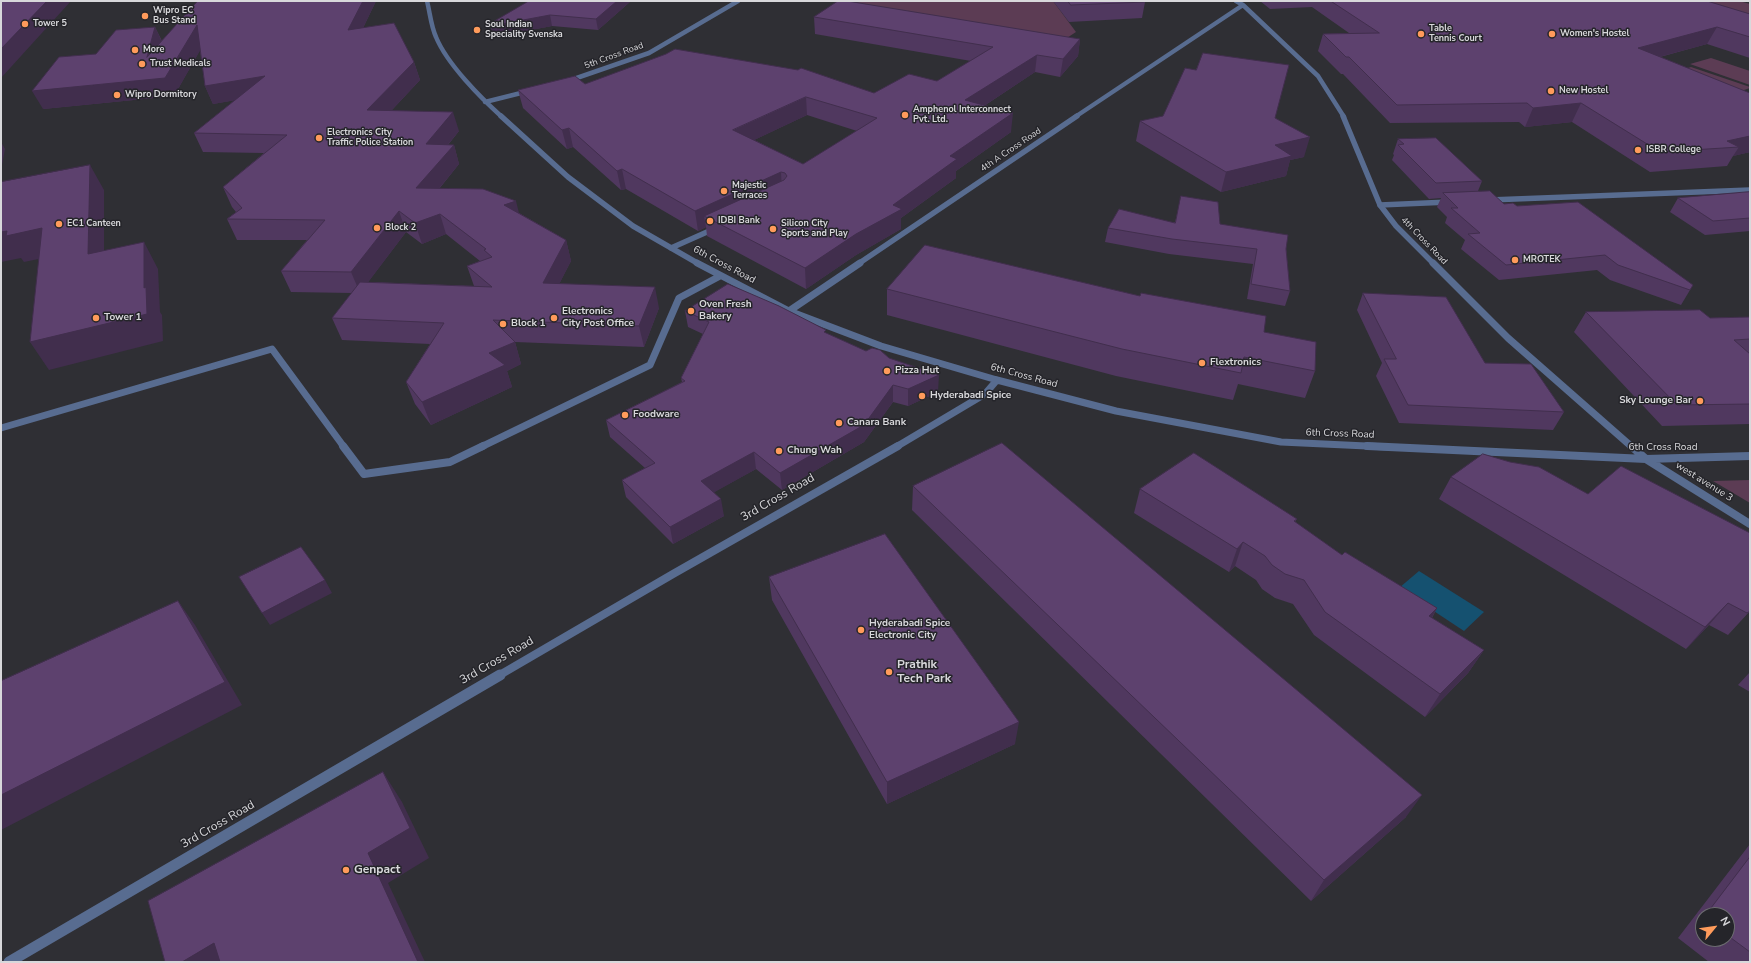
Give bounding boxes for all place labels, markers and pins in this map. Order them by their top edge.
place label: Wipro EC Bus Stand [153,6,196,27]
marker: Wipro EC Bus Stand [140,11,150,21]
marker: Tower 5 [20,19,30,29]
place label: Tower 5 [33,19,67,29]
place label: Soul Indian Speciality Svenska [485,20,563,41]
place label: Table Tennis Court [1429,24,1482,45]
marker: Soul Indian Speciality Svenska [472,25,482,35]
marker: Table Tennis Court [1416,29,1426,39]
marker: Women's Hostel [1547,29,1557,39]
place label: Women's Hostel [1560,29,1629,39]
marker: More [130,45,140,55]
place label: More [143,45,164,55]
marker: Trust Medicals [137,59,147,69]
place label: Trust Medicals [150,59,211,69]
marker: New Hostel [1546,86,1556,96]
place label: New Hostel [1559,86,1608,96]
marker: Wipro Dormitory [112,90,122,100]
place label: Wipro Dormitory [125,90,197,100]
place label: Amphenol Interconnect Pvt. Ltd. [913,105,1011,126]
marker: Amphenol Interconnect Pvt. Ltd. [900,110,910,120]
place label: Electronics City Traffic Police Station [327,128,413,149]
marker: Electronics City Traffic Police Station [314,133,324,143]
marker: ISBR College [1633,145,1643,155]
place label: ISBR College [1646,145,1701,155]
place label: Majestic Terraces [732,181,767,202]
marker: Majestic Terraces [719,186,729,196]
marker: IDBI Bank [705,216,715,226]
place label: IDBI Bank [718,216,760,226]
marker: EC1 Canteen [54,219,64,229]
place label: EC1 Canteen [67,219,121,229]
place label: Silicon City Sports and Play [781,219,848,240]
marker: Block 2 [372,223,382,233]
place label: Block 2 [385,223,416,233]
marker: Silicon City Sports and Play [768,224,778,234]
marker: MROTEK [1510,255,1520,265]
place label: MROTEK [1523,255,1561,265]
place label: Oven Fresh Bakery [699,299,751,322]
place label: Electronics City Post Office [562,306,634,330]
marker: Oven Fresh Bakery [686,306,696,316]
place label: Tower 1 [104,312,142,324]
marker: Tower 1 [91,313,101,323]
marker: Electronics City Post Office [549,313,559,323]
place label: Block 1 [511,318,546,330]
marker: Block 1 [498,319,508,329]
place label: Flextronics [1210,357,1261,369]
marker: Flextronics [1197,358,1207,368]
place label: Pizza Hut [895,365,939,377]
marker: Pizza Hut [882,366,892,376]
place label: Hyderabadi Spice [930,390,1011,402]
marker: Hyderabadi Spice [917,391,927,401]
place label: Sky Lounge Bar [1619,395,1692,407]
marker: Sky Lounge Bar [1695,396,1705,406]
place label: Foodware [633,409,679,421]
marker: Foodware [620,410,630,420]
place label: Canara Bank [847,417,906,429]
marker: Canara Bank [834,418,844,428]
place label: Chung Wah [787,445,842,457]
marker: Chung Wah [774,446,784,456]
place label: Hyderabadi Spice Electronic City [869,618,950,642]
marker: Hyderabadi Spice Electronic City [856,625,866,635]
place label: Prathik Tech Park [897,658,951,686]
marker: Prathik Tech Park [884,667,894,677]
place label: Genpact [354,863,400,877]
marker: Genpact [341,865,351,875]

